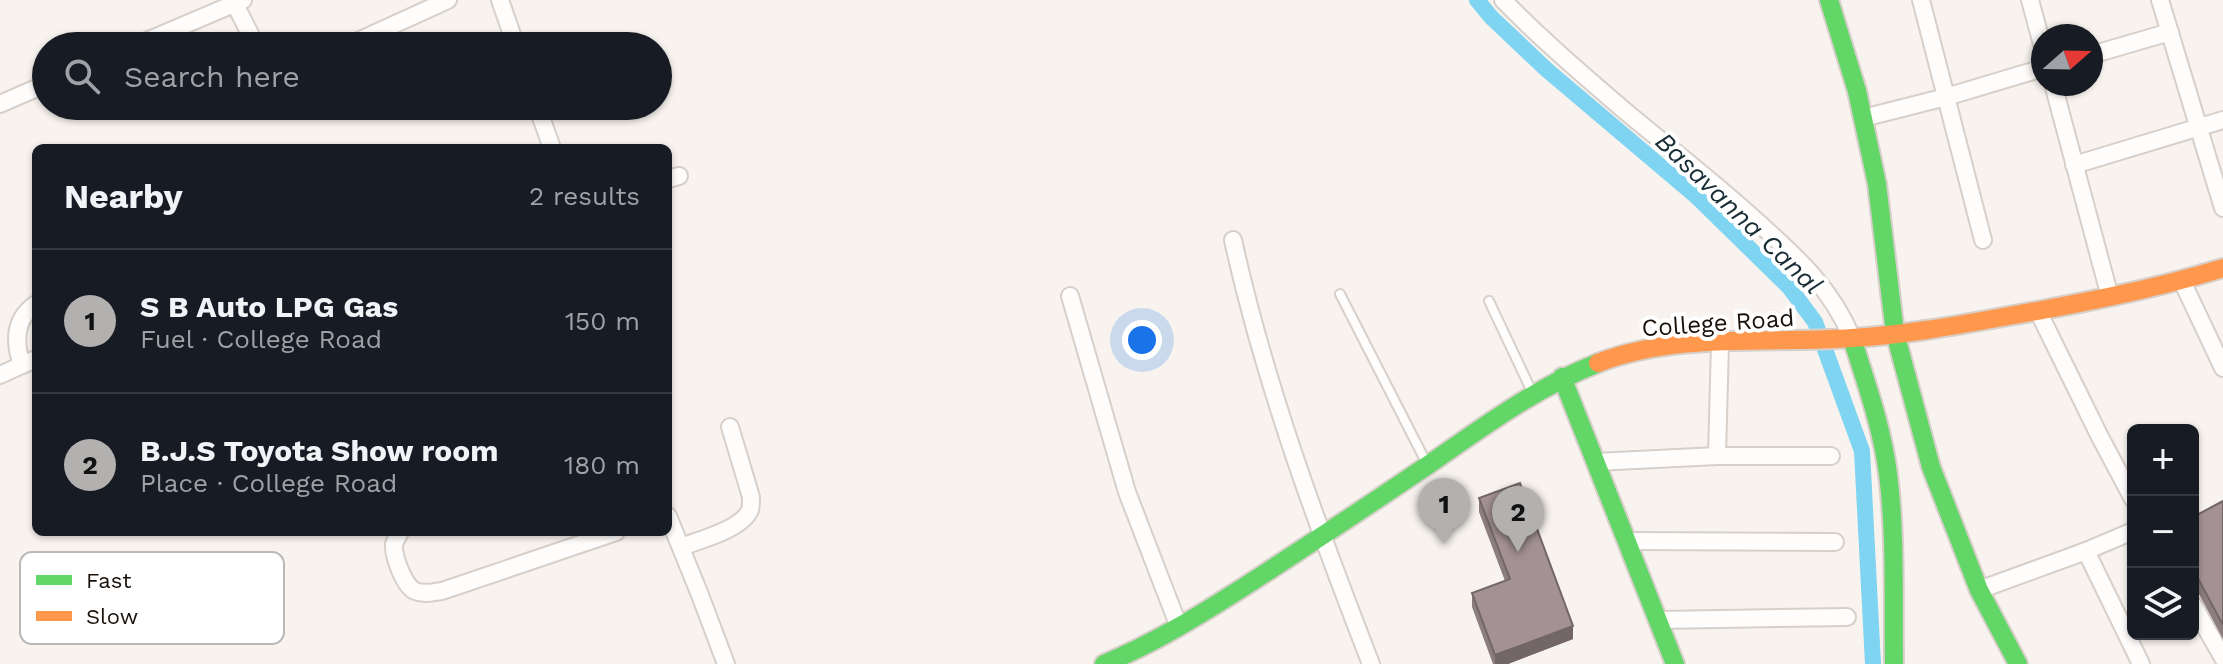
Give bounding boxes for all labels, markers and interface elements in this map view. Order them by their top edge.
north arrow [2031,24,2103,96]
search box [32,32,672,120]
icon: search [60,54,104,98]
text: Search here [124,59,300,94]
water label: Basavanna Canal [1650,126,1829,300]
text: Nearby [64,176,183,216]
text: 2 results [529,181,640,211]
text: S B Auto LPG Gas [140,289,398,324]
street label: College Road [1641,304,1795,342]
text: 1 [84,306,96,336]
text: 150 m [565,306,640,336]
your location [1122,320,1162,360]
text: Fuel · College Road [140,324,382,354]
map controls [2127,424,2199,640]
button: + [2127,424,2199,496]
text: B.J.S Toyota Show room [140,433,498,468]
text: 2 [82,450,98,480]
text: 180 m [564,450,640,480]
text: Place · College Road [140,468,397,498]
pin: 1 [1418,478,1470,544]
pin: 2 [1492,486,1544,552]
button: − [2127,496,2199,568]
legend [20,552,284,644]
text: Fast [86,568,132,593]
button: layers [2127,568,2199,640]
text: Slow [86,604,138,629]

